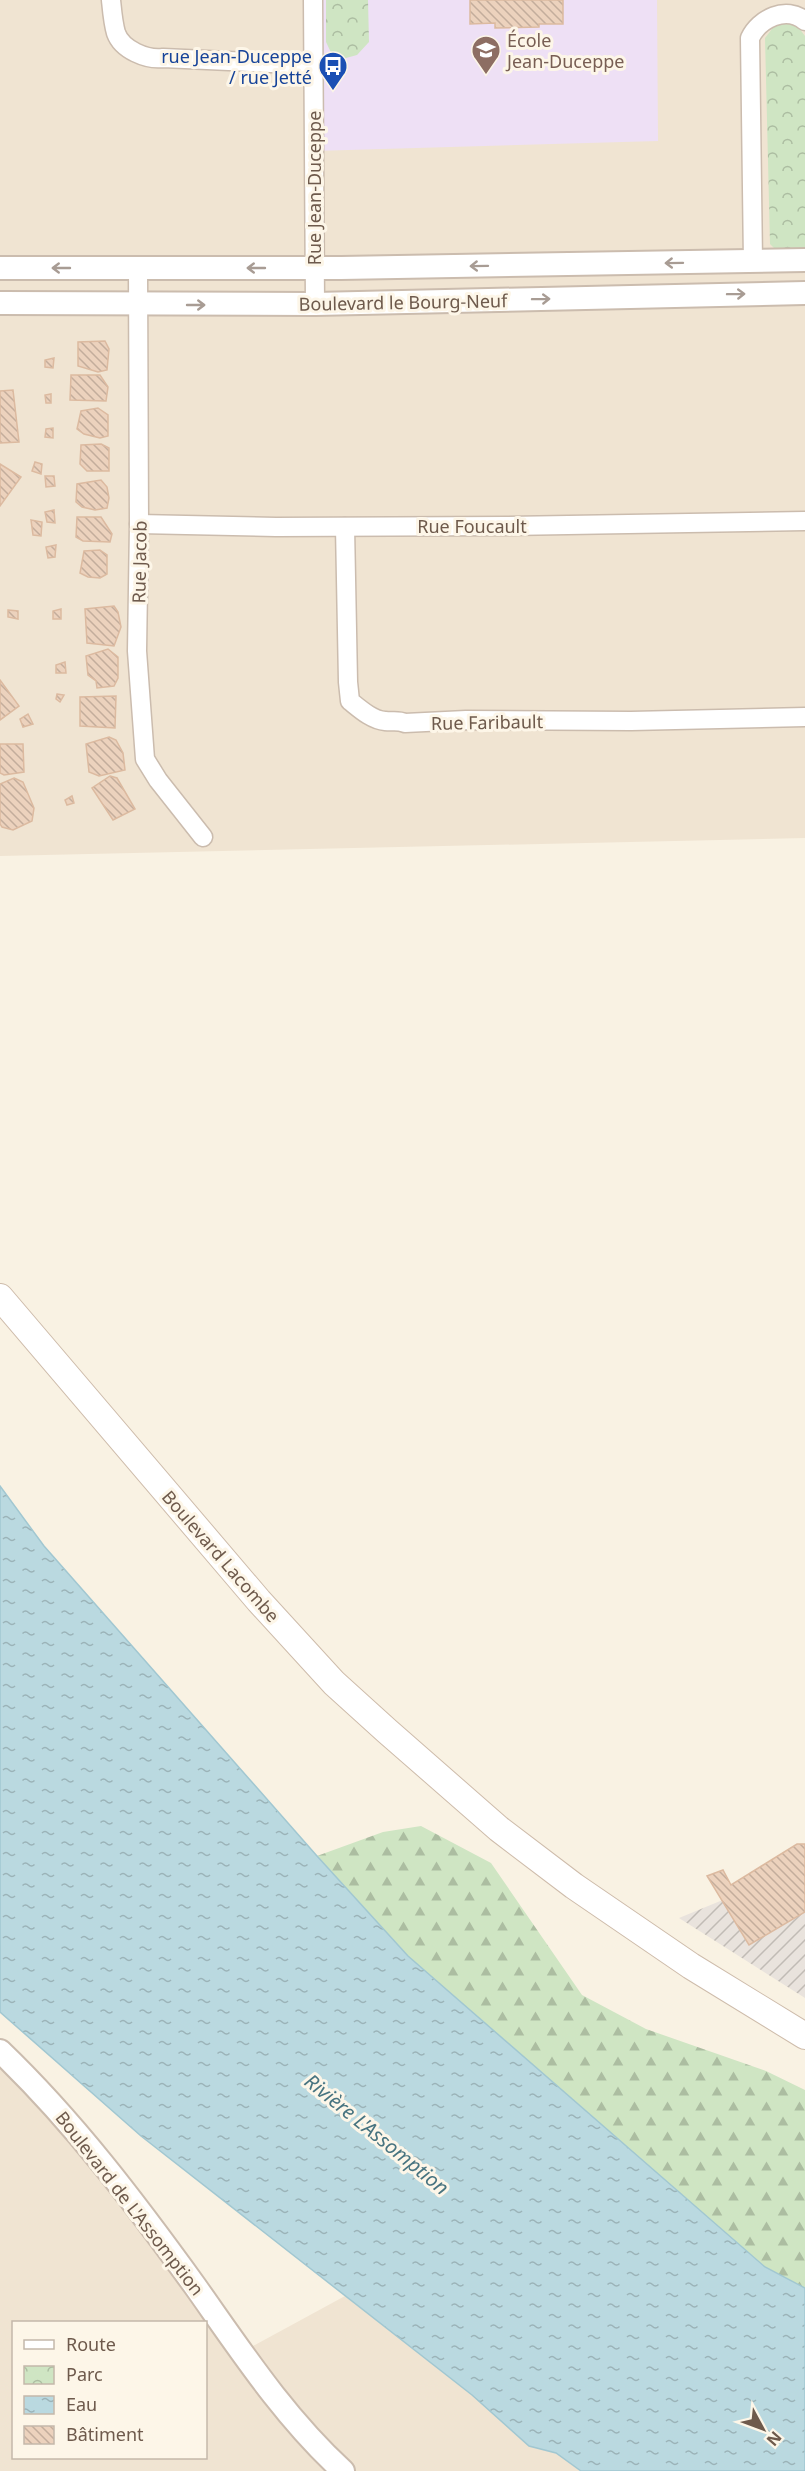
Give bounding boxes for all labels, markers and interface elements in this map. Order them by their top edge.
place label: École Jean-Duceppe [505,28,624,73]
school or university icon: École Jean-Duceppe [470,34,502,76]
place label: rue Jean-Duceppe / rue Jetté [161,44,312,89]
bus stop icon: rue Jean-Duceppe / rue Jetté [317,50,349,92]
street label: Rue Jean-Duceppe [302,111,326,265]
one-way arrow [664,257,684,269]
one-way arrow [469,260,489,272]
one-way arrow [52,262,72,274]
one-way arrow [247,262,267,274]
street label: Boulevard le Bourg-Neuf [298,288,508,316]
one-way arrow [726,289,746,300]
one-way arrow [531,293,551,305]
one-way arrow [186,299,206,311]
street label: Rue Foucault [417,514,527,538]
street label: Rue Jacob [126,520,152,604]
street label: Rue Faribault [431,709,544,735]
street label: Boulevard Lacombe [157,1485,285,1627]
water label: Rivière L'Assomption [299,2067,455,2201]
street label: Boulevard de L'Assomption [50,2106,210,2300]
legend [12,2321,207,2459]
text: Route [66,2332,116,2356]
text: Parc [66,2362,103,2386]
text: Eau [66,2392,97,2416]
north arrow [733,2399,793,2459]
text: Bâtiment [66,2422,144,2446]
text: N [762,2427,787,2451]

